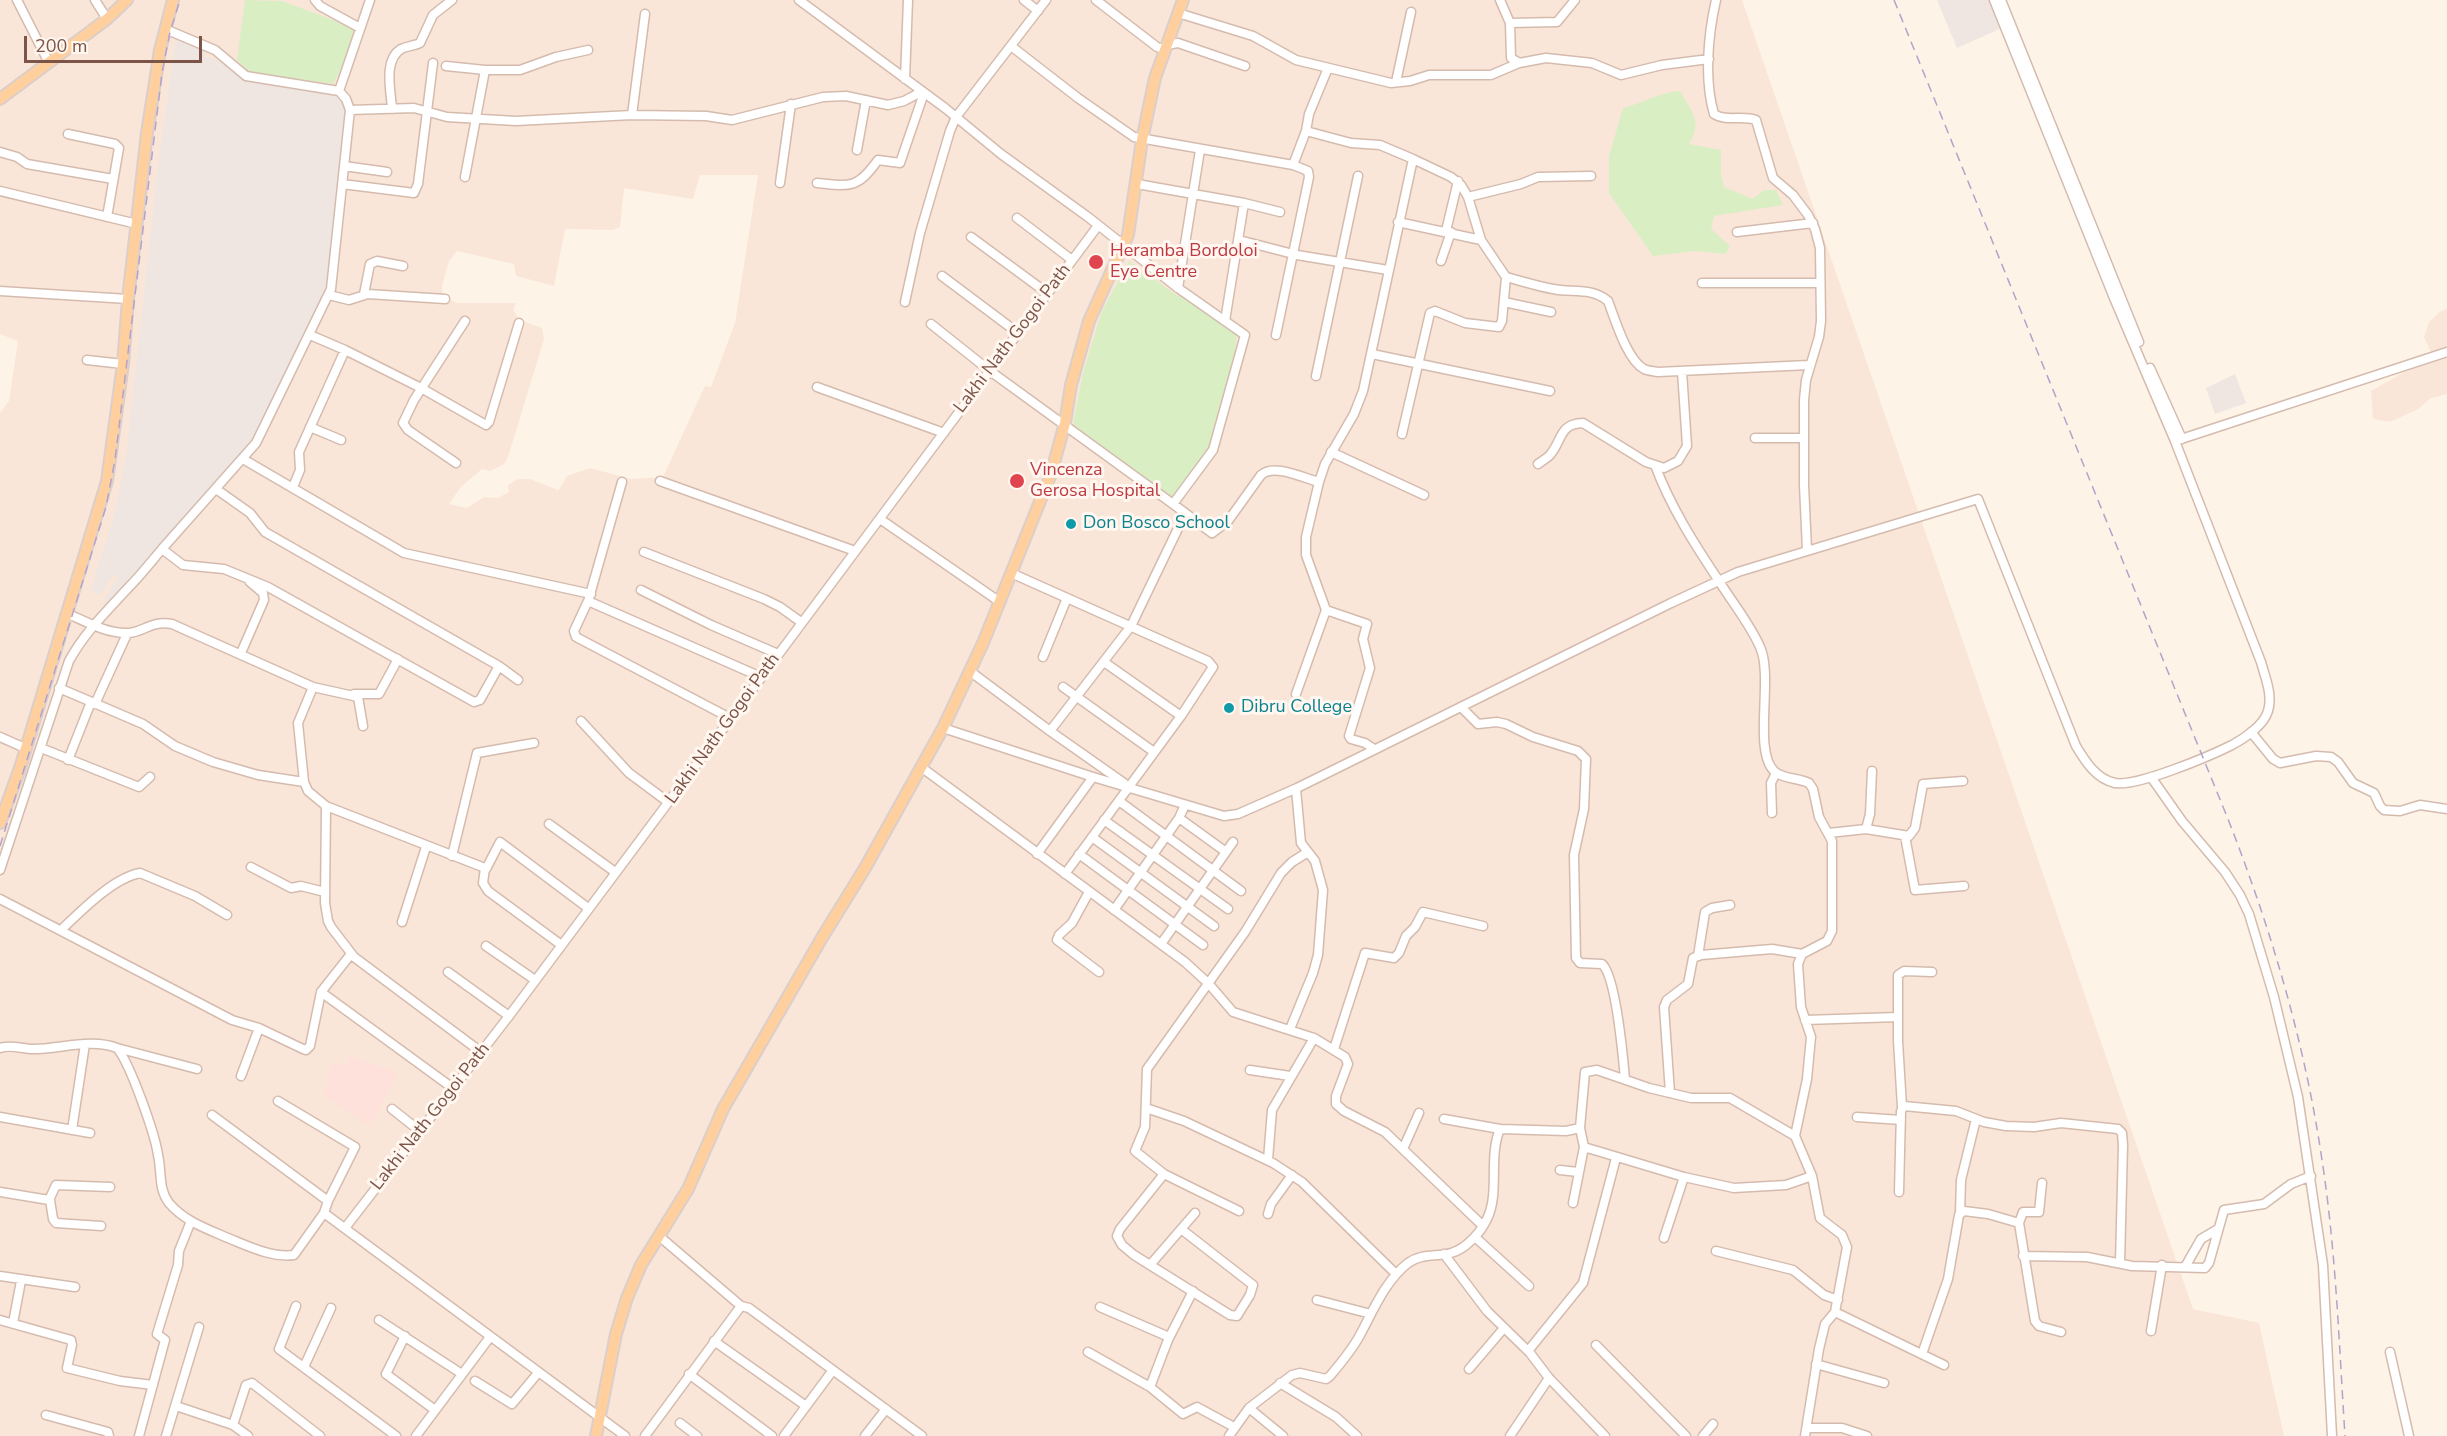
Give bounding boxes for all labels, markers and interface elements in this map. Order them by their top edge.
scale bar [27,24,206,62]
text: 200 m [35,34,87,58]
place label: Heramba Bordoloi Eye Centre [1110,241,1258,284]
marker: Heramba Bordoloi Eye Centre [1087,253,1105,271]
street label: Lakhi Nath Gogoi Path [950,260,1076,418]
place label: Vincenza Gerosa Hospital [1030,460,1160,502]
marker: Vincenza Gerosa Hospital [1008,472,1026,490]
place label: Don Bosco School [1083,513,1230,535]
marker: Don Bosco School [1064,517,1078,531]
street label: Lakhi Nath Gogoi Path [661,650,785,808]
place label: Dibru College [1241,697,1352,719]
marker: Dibru College [1222,701,1236,715]
street label: Lakhi Nath Gogoi Path [367,1039,495,1195]

